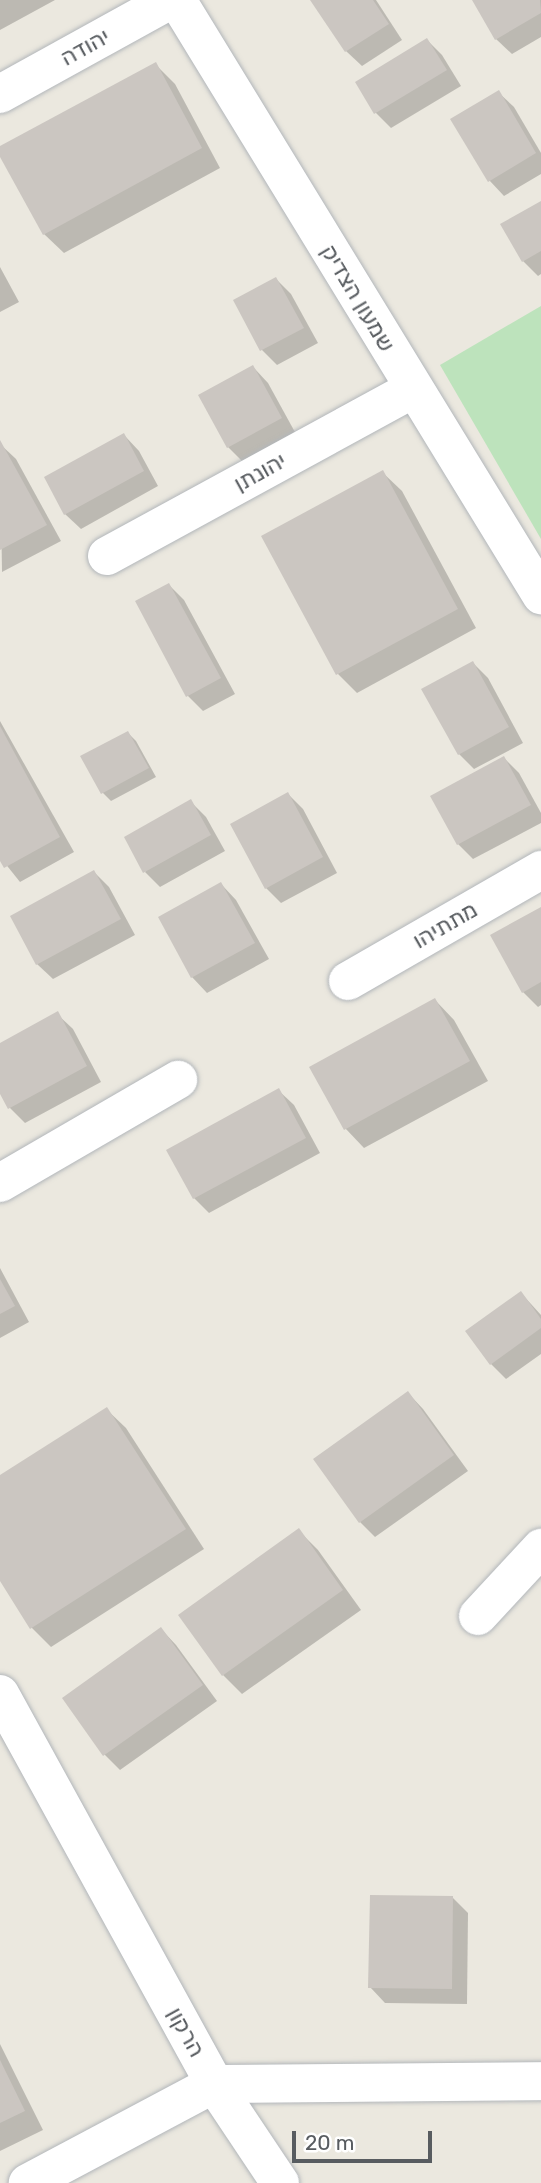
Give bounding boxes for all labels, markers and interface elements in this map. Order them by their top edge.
street label: יהודה [56,22,114,72]
street label: שמעון הצדיק [315,239,401,357]
street label: יהונתן [229,446,291,498]
street label: מתתיהו [408,896,482,954]
street label: הרקון [161,2002,211,2062]
scale bar [296,2116,436,2160]
text: 20 m [305,2130,354,2155]

